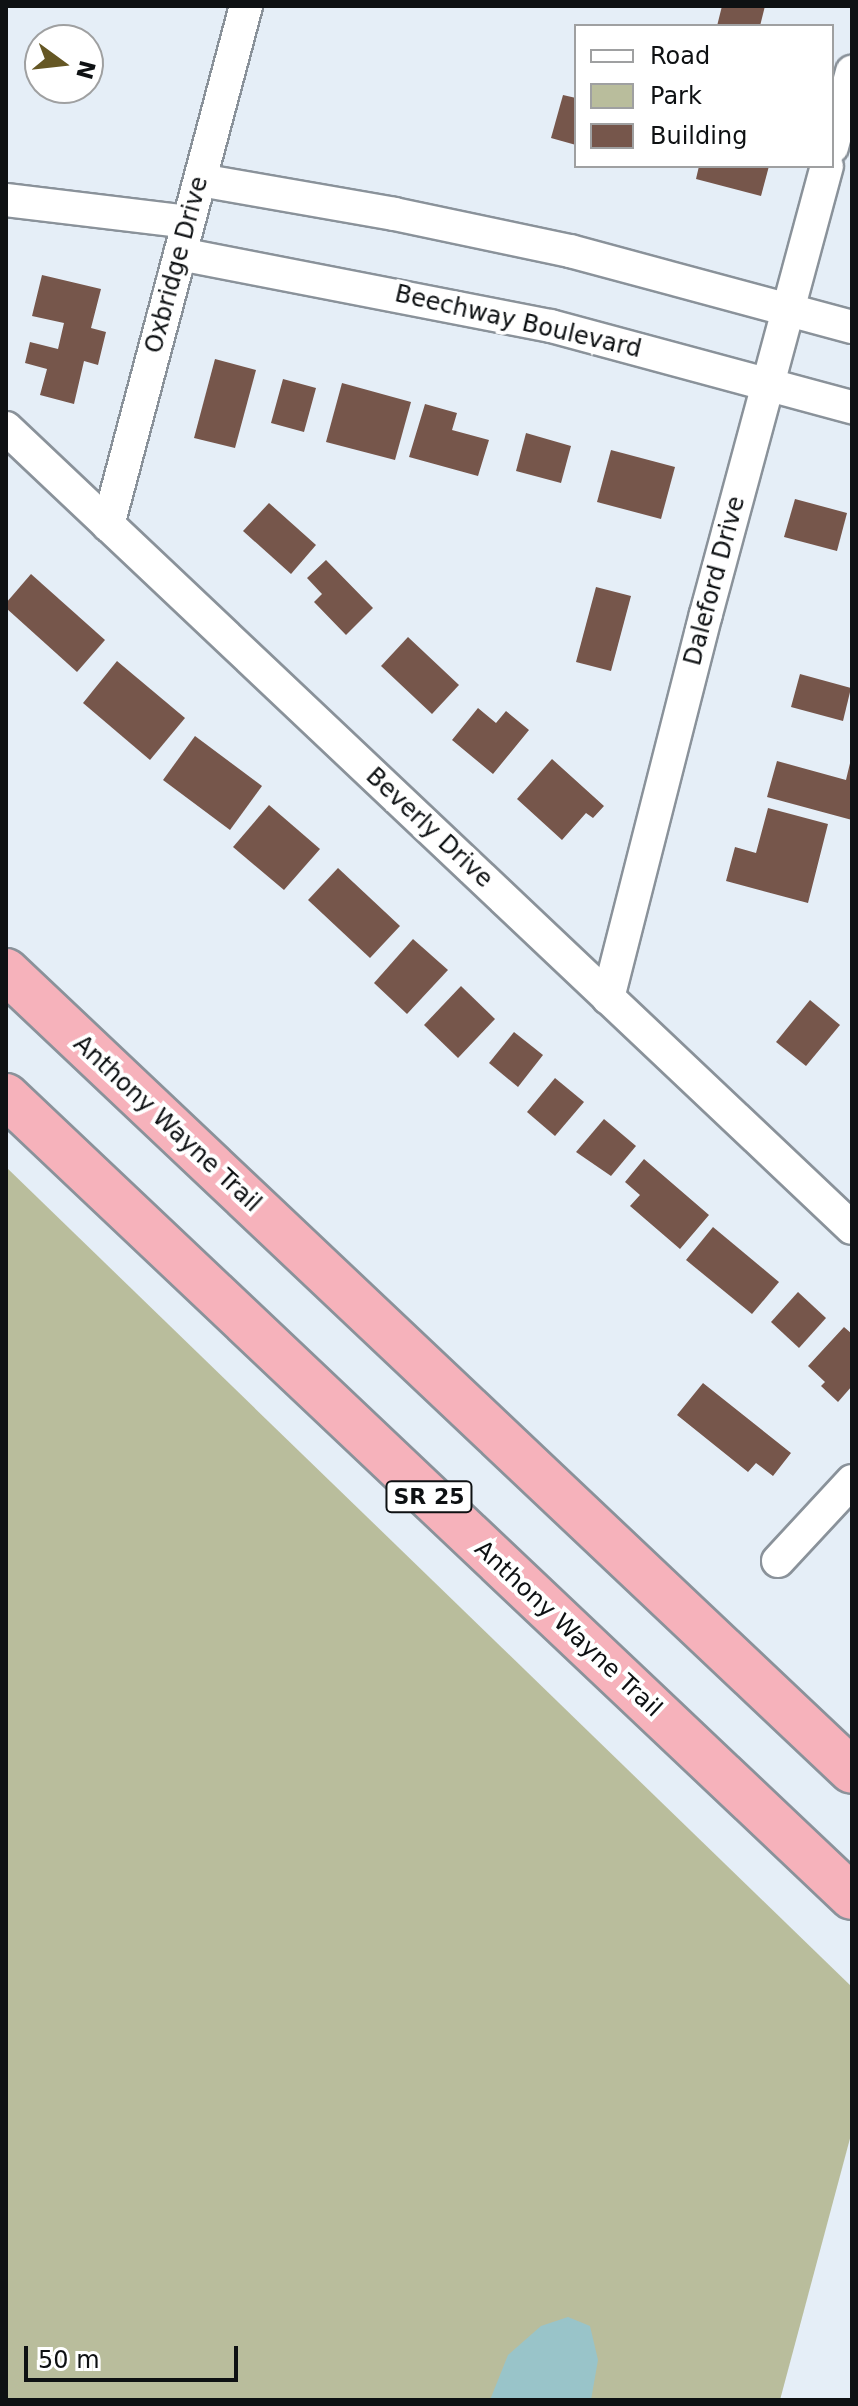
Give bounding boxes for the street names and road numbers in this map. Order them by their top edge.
street label: Oxbridge Drive [140,174,214,356]
street label: Beechway Boulevard [392,280,644,364]
street label: Daleford Drive [679,493,751,669]
street label: Beverly Drive [360,762,498,894]
street label: Anthony Wayne Trail [67,1030,267,1218]
road number: SR 25 [385,1479,473,1515]
street label: Anthony Wayne Trail [468,1535,668,1723]

